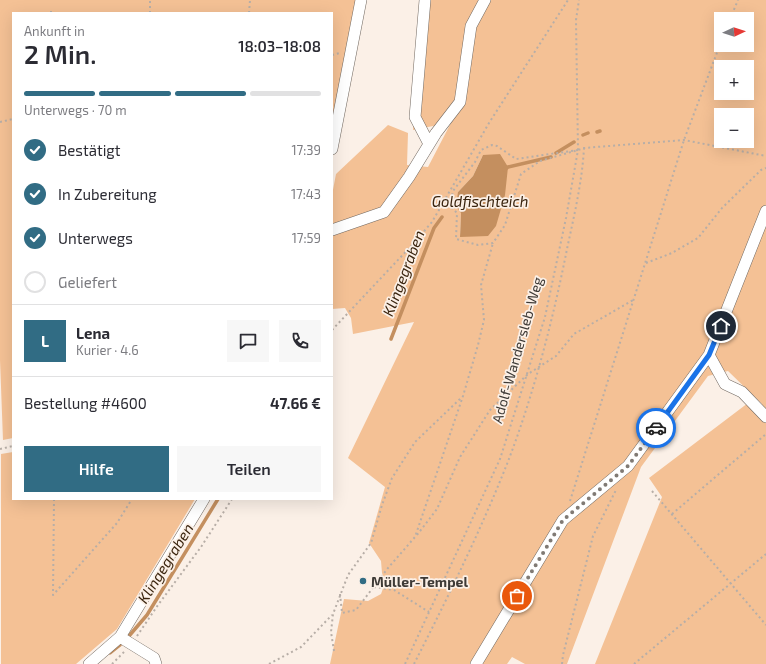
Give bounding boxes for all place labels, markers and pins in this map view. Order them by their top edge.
pin [704,309,738,343]
place label: Müller-Tempel [371,573,468,590]
marker: Müller-Tempel [358,576,368,586]
pin [500,579,534,613]

